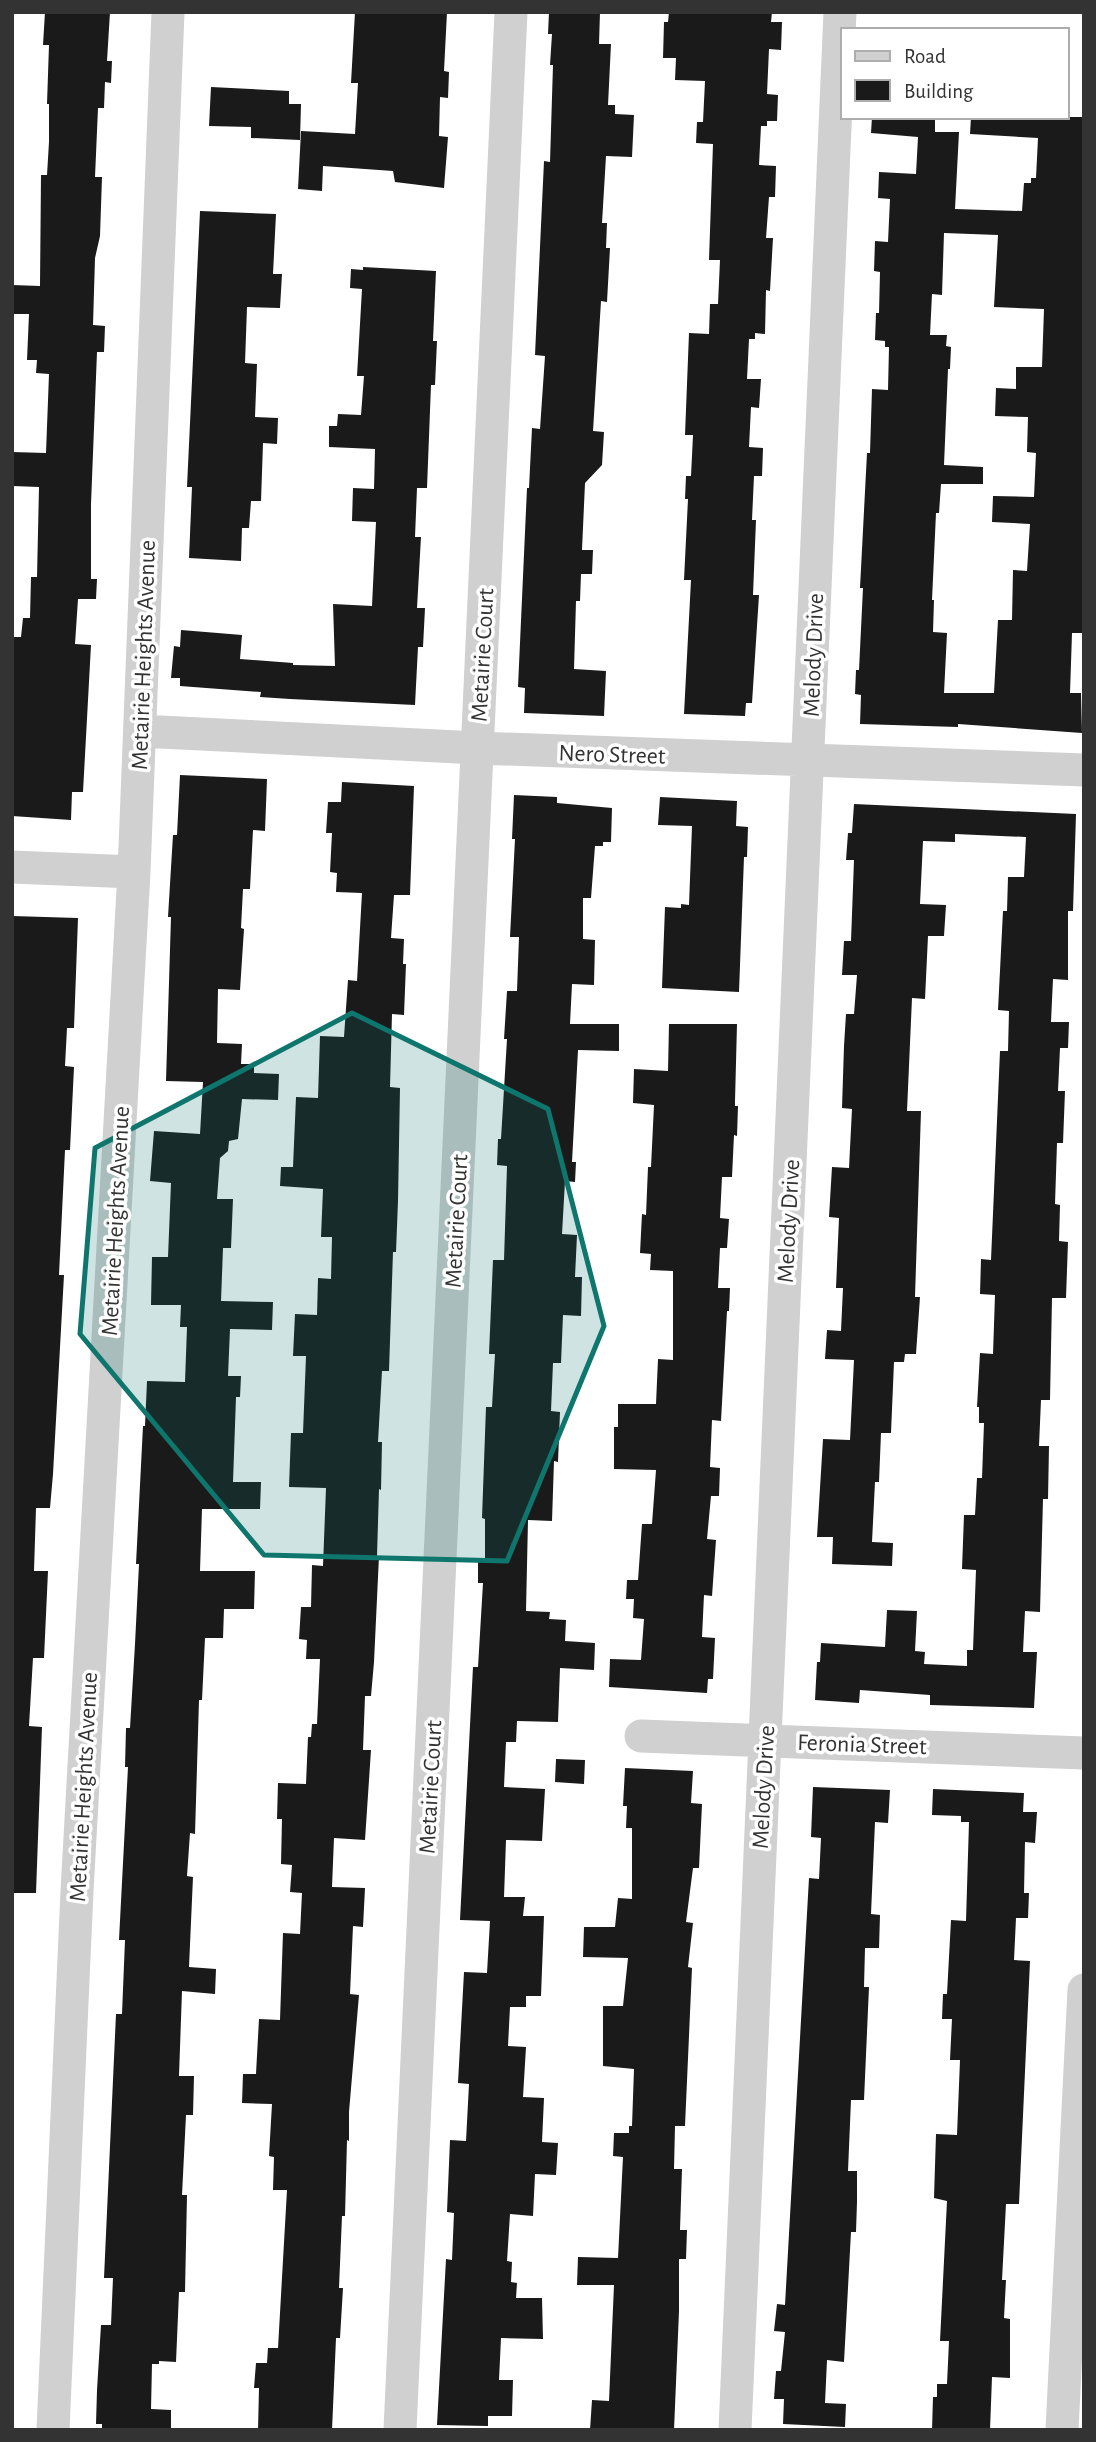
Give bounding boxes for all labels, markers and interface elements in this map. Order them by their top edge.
legend [841,28,1068,119]
text: Road [904,46,946,67]
text: Building [904,81,974,102]
street label: Metairie Heights Avenue [128,540,160,770]
street label: Metairie Court [468,587,499,723]
street label: Melody Drive [800,593,828,717]
street label: Nero Street [558,741,666,769]
street label: Metairie Heights Avenue [98,1106,134,1337]
street label: Metairie Court [442,1153,473,1289]
street label: Melody Drive [774,1159,804,1283]
street label: Metairie Heights Avenue [66,1672,102,1903]
street label: Metairie Court [416,1719,447,1855]
street label: Melody Drive [749,1725,779,1849]
street label: Feronia Street [797,1731,927,1759]

